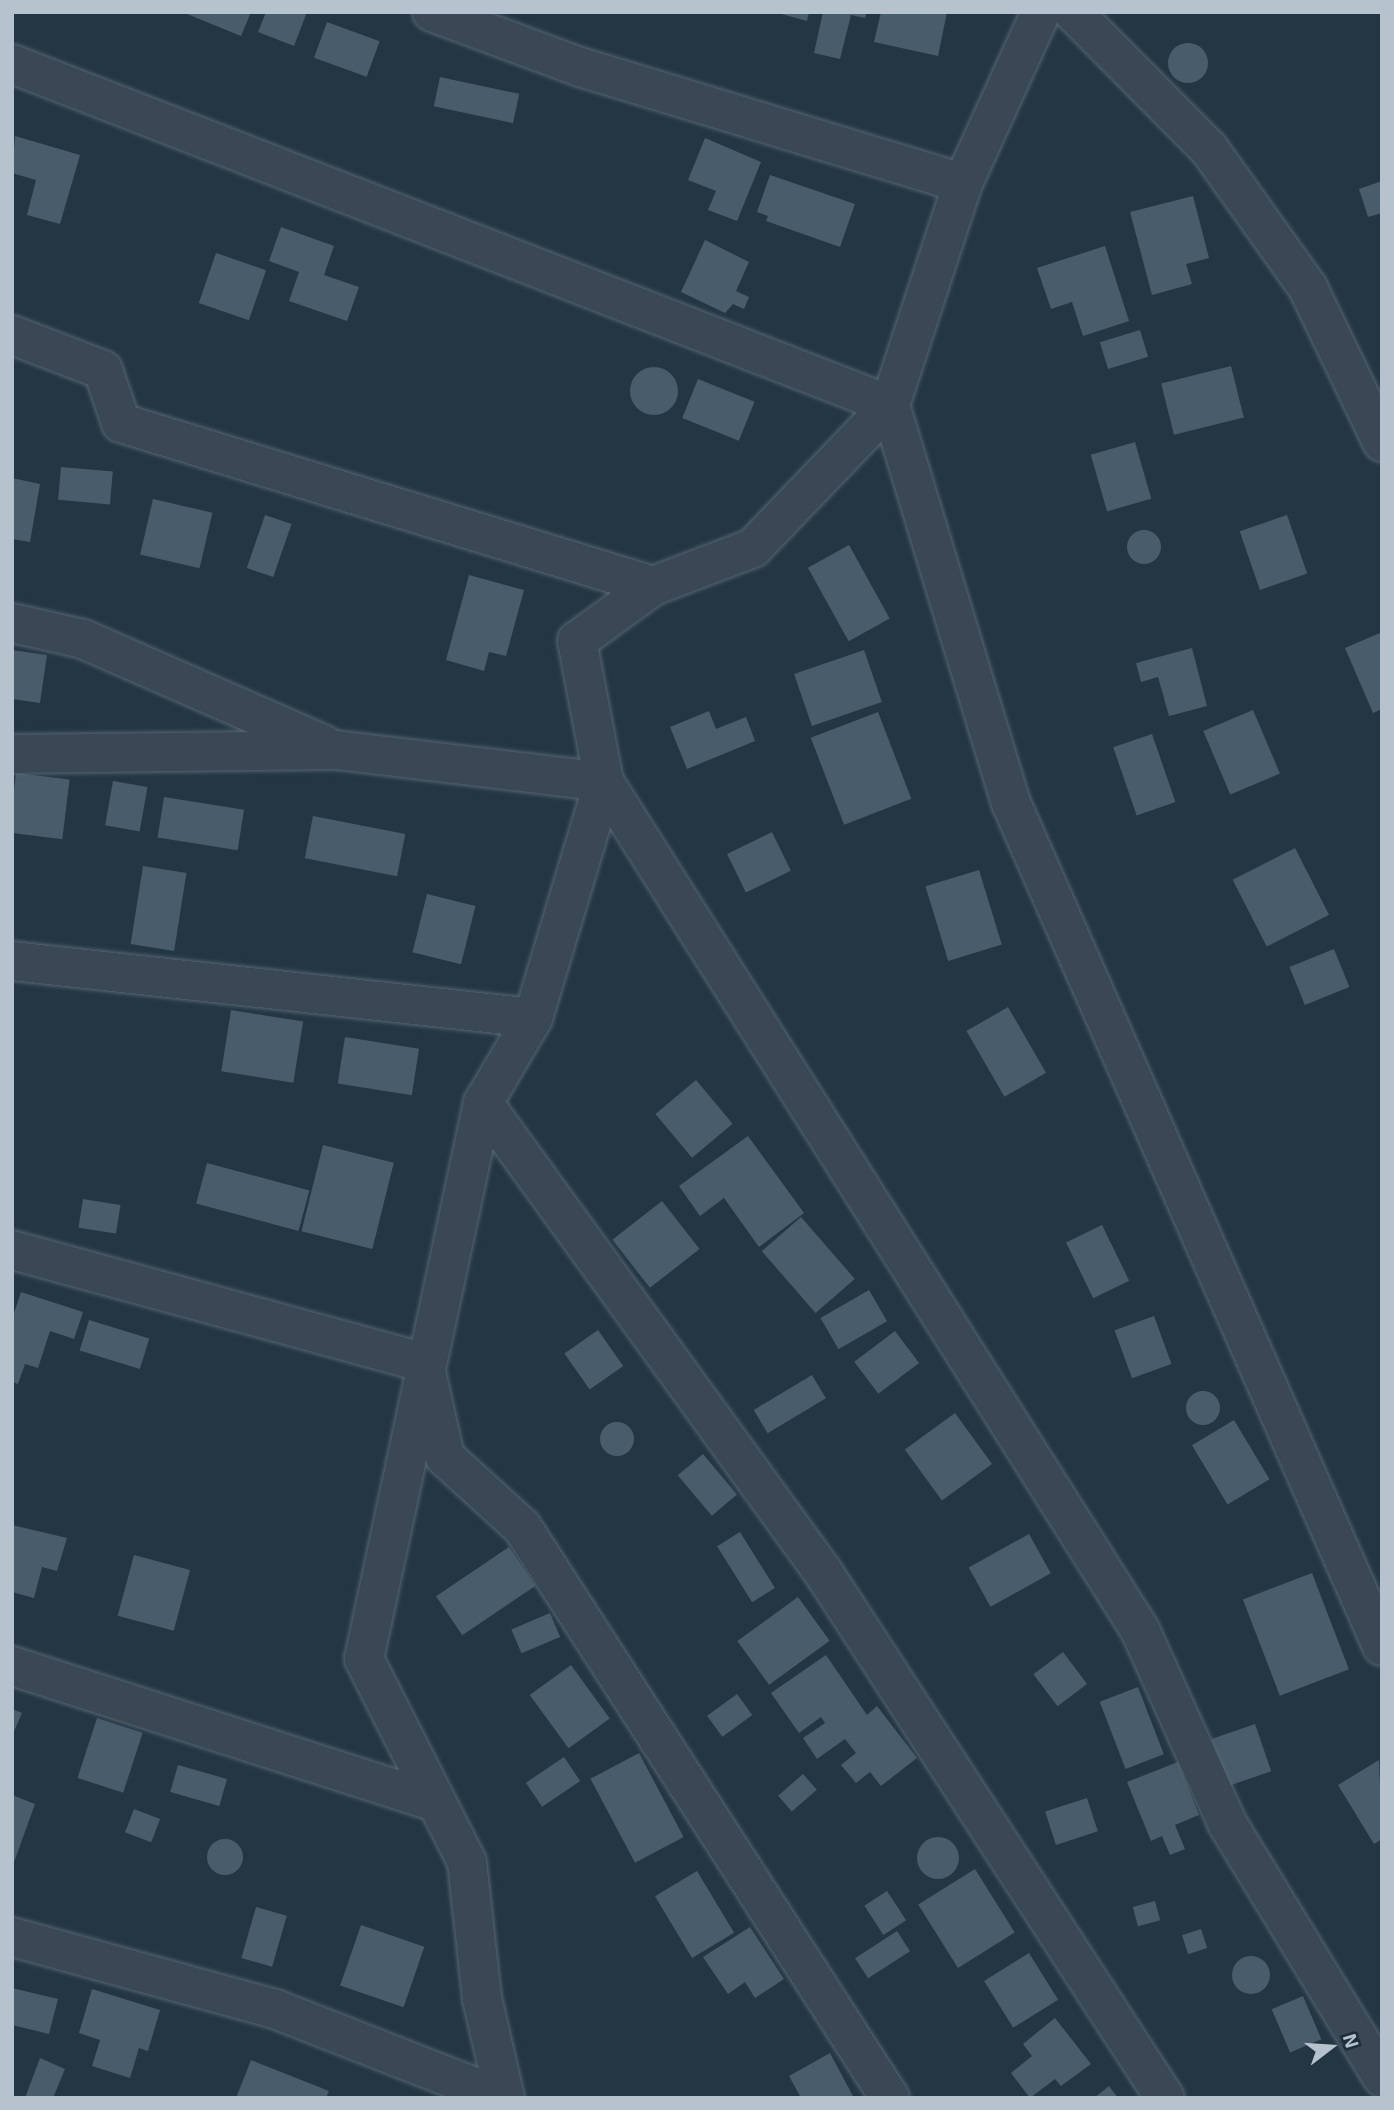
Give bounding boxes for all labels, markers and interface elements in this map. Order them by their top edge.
north arrow [1296,2012,1366,2082]
text: N [1339,2031,1365,2051]

